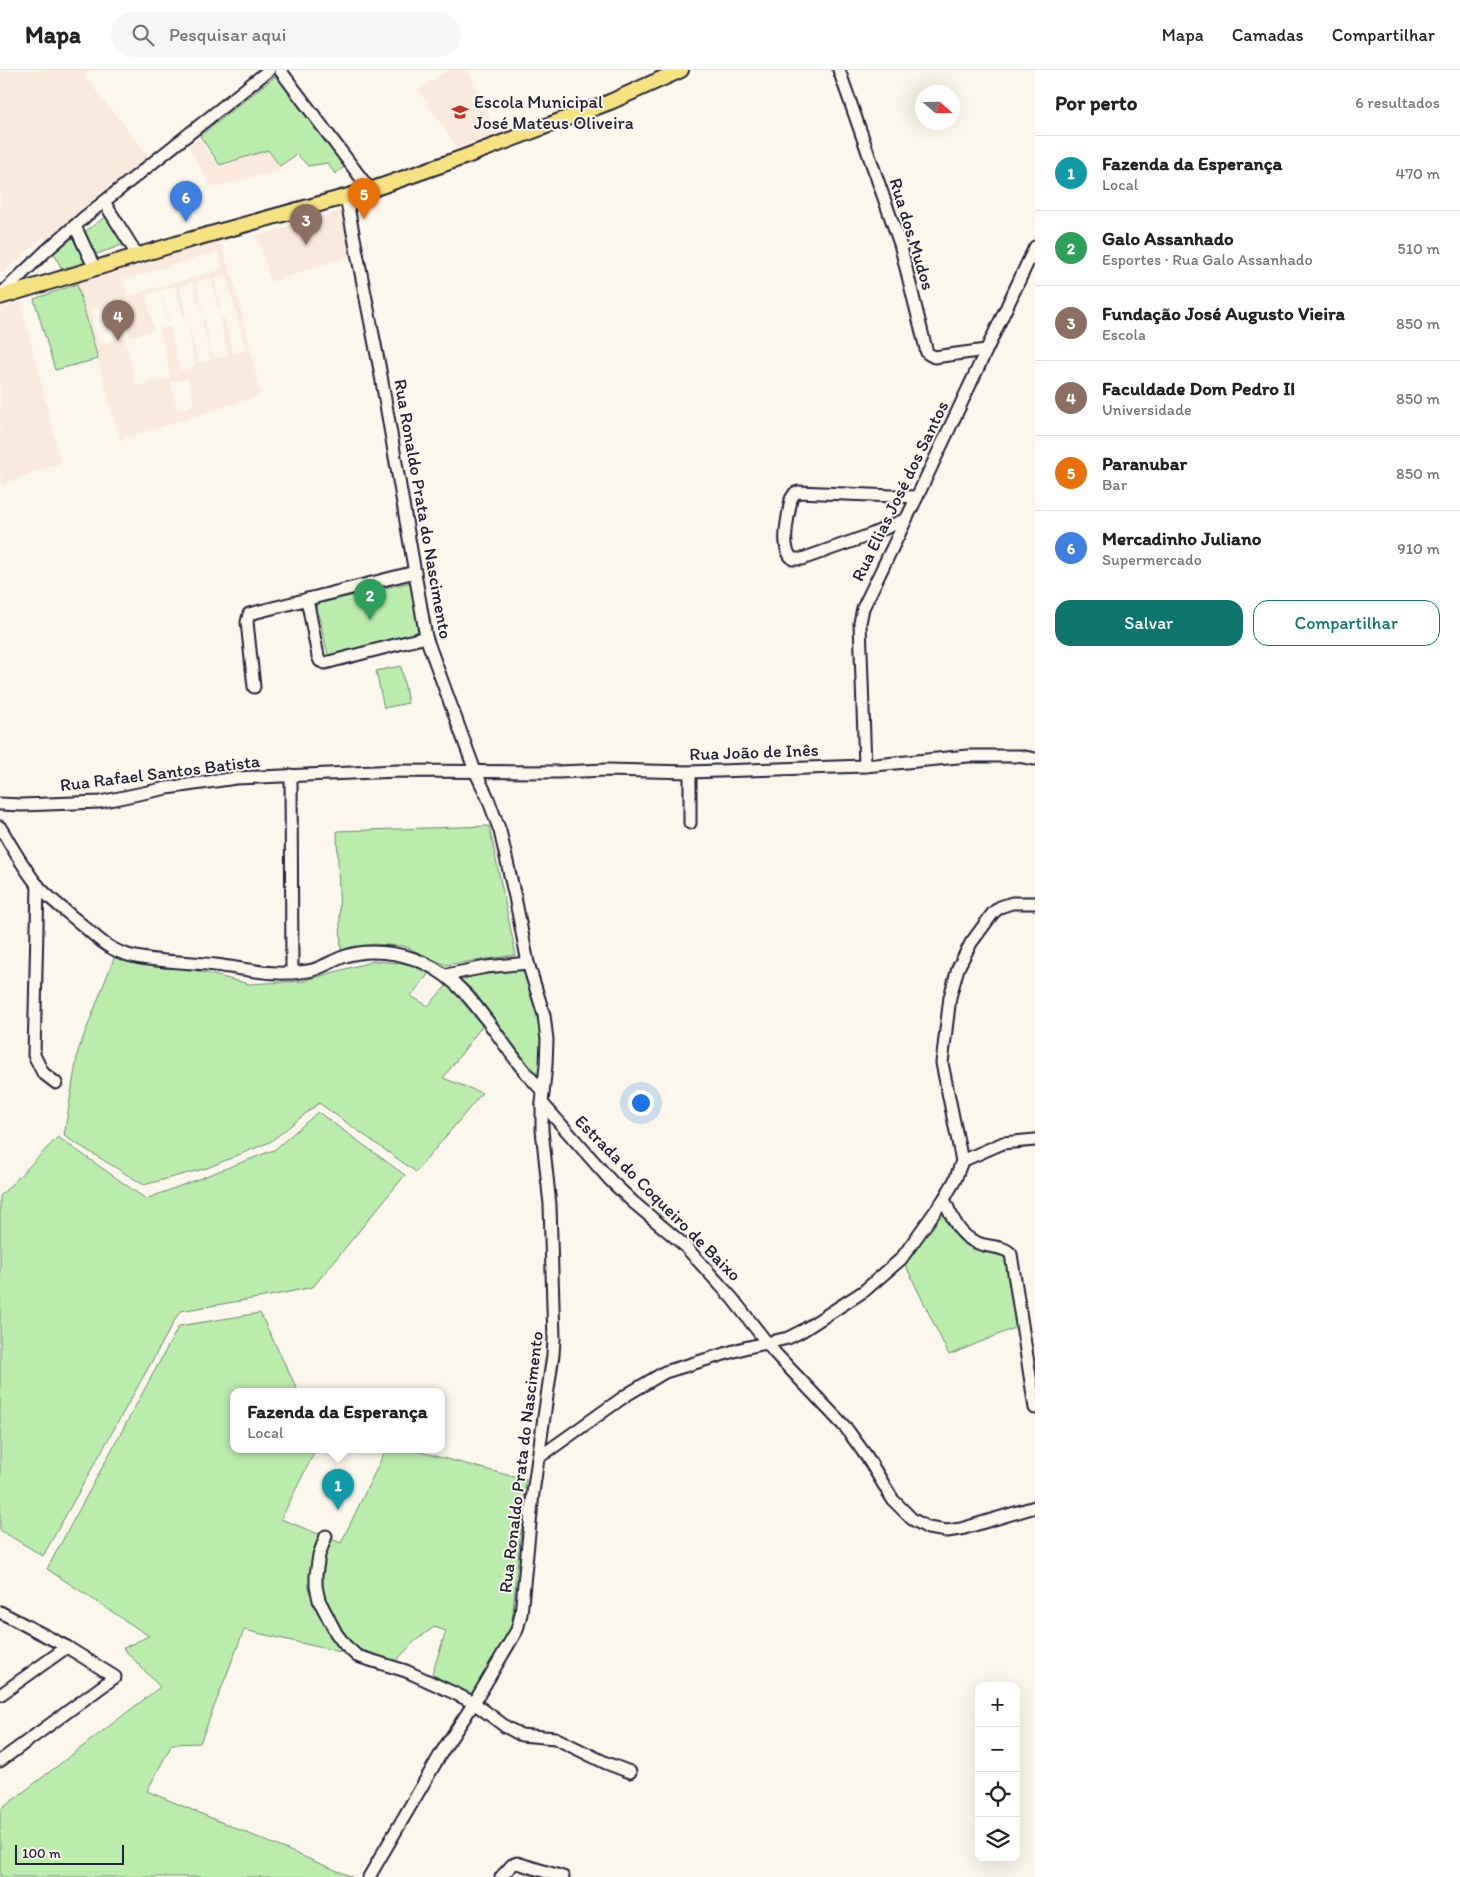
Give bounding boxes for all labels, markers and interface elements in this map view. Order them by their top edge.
search box [111,12,461,57]
text: Mapa [25,20,81,49]
icon: search [129,21,157,49]
text: Pesquisar aqui [169,23,286,46]
text: Mapa [1162,24,1204,46]
text: Camadas [1232,24,1304,46]
text: Compartilhar [1332,24,1435,46]
north arrow [915,85,960,130]
text: Por perto [1055,90,1137,115]
place label: Escola Municipal José Mateus Oliveira [474,91,634,134]
text: 6 resultados [1355,93,1440,112]
school or university icon: Escola Municipal José Mateus Oliveira [450,102,470,122]
text: Fazenda da Esperança [1102,152,1282,175]
text: 1 [1067,164,1075,183]
text: 470 m [1396,164,1440,183]
street label: Rua dos Mudos [885,175,939,293]
text: Local [1102,175,1138,194]
pin: 5 [348,178,380,219]
pin: 6 [170,181,202,222]
pin: 3 [290,204,322,245]
text: Galo Assanhado [1102,227,1234,250]
text: 2 [1067,239,1075,258]
text: 510 m [1397,239,1440,258]
text: Esportes · Rua Galo Assanhado [1102,250,1313,269]
pin: 4 [102,300,134,341]
text: Fundação José Augusto Vieira [1102,302,1345,325]
text: 3 [1067,314,1075,333]
text: 850 m [1396,314,1440,333]
text: Escola [1102,325,1146,344]
street label: Rua Ronaldo Prata do Nascimento [389,377,457,641]
text: Faculdade Dom Pedro II [1102,377,1295,400]
text: 4 [1066,389,1076,408]
text: 850 m [1396,389,1440,408]
street label: Rua Elias José dos Santos [847,397,953,585]
text: Universidade [1102,400,1192,419]
text: Paranubar [1102,452,1187,475]
text: 5 [1067,464,1075,483]
text: 850 m [1396,464,1440,483]
text: Bar [1102,475,1127,494]
text: Mercadinho Juliano [1102,527,1261,550]
text: 6 [1067,539,1075,558]
text: 910 m [1397,539,1440,558]
text: Supermercado [1102,550,1202,569]
pin: 2 [354,579,386,620]
button: Salvar [1055,600,1243,646]
button: Compartilhar [1253,600,1440,646]
street label: Rua João de Inês [689,739,819,765]
street label: Rua Rafael Santos Batista [59,750,262,796]
your location [628,1090,654,1116]
street label: Estrada do Coqueiro de Baixo [570,1110,746,1286]
street label: Rua Ronaldo Prata do Nascimento [494,1330,548,1594]
popup [230,1388,445,1453]
text: Fazenda da Esperança [247,1400,428,1423]
text: Local [247,1423,283,1442]
pin: 1 [322,1469,354,1510]
map controls [975,1682,1020,1862]
button: + [975,1682,1020,1727]
button: − [975,1727,1020,1772]
button: locate [975,1772,1020,1817]
button: layers [975,1817,1020,1862]
scale bar [15,1842,124,1865]
text: 100 m [22,1845,61,1862]

